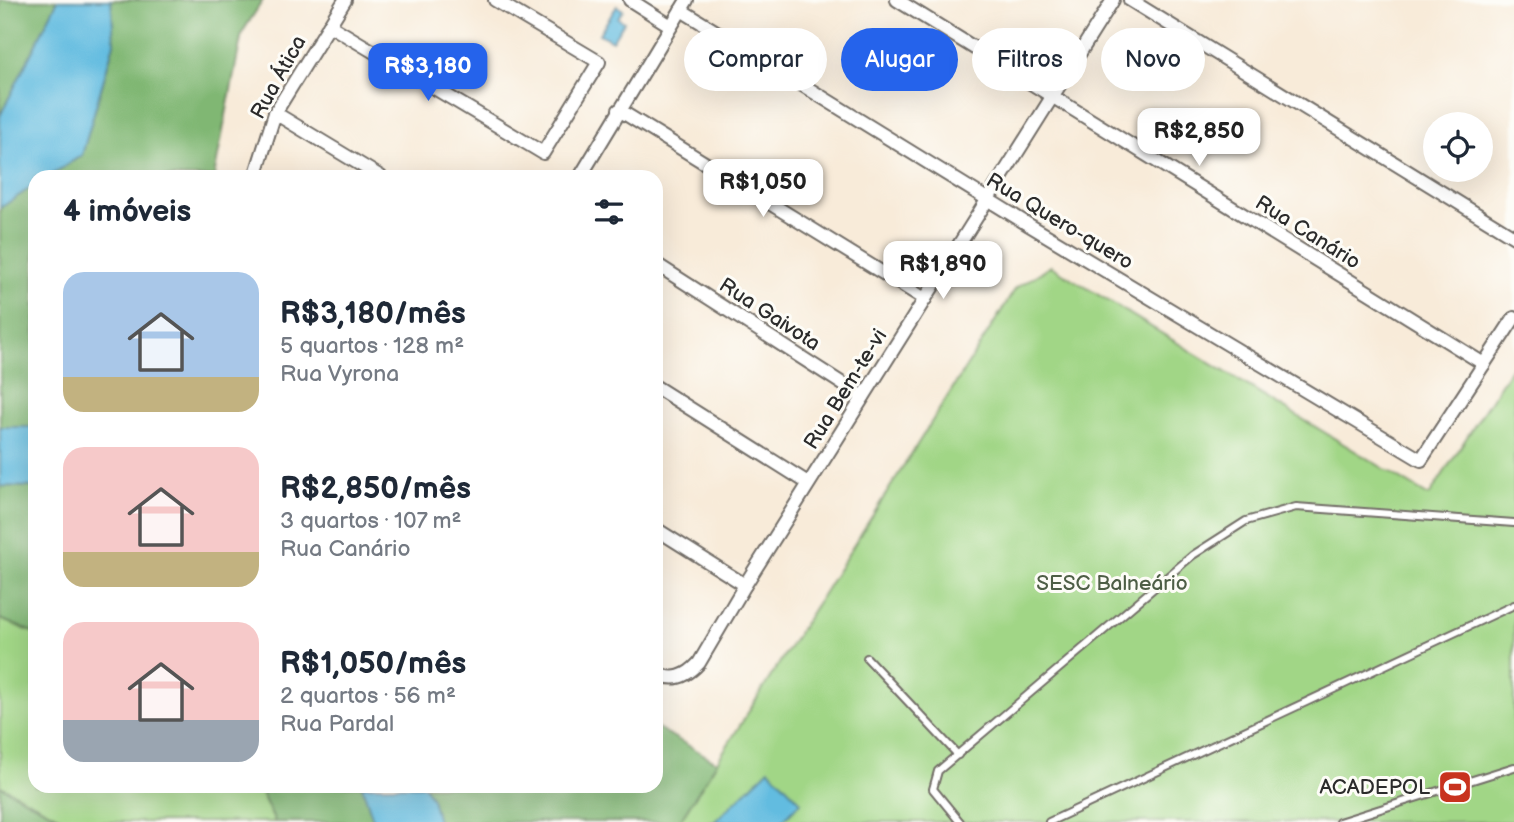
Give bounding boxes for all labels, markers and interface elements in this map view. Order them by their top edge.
chip: Comprar [684,28,827,91]
chip: Alugar [841,28,958,91]
chip: Filtros [972,28,1087,91]
chip: Novo [1101,28,1205,91]
street label: Rua Ática [245,31,312,123]
pin: R$3,180 [363,43,493,103]
text: R$3,180 [384,52,472,80]
pin: R$2,850 [1134,108,1264,168]
map controls [1423,112,1493,182]
button: locate [1423,112,1493,182]
text: R$2,850 [1153,117,1245,145]
pin: R$1,050 [698,160,828,219]
text: R$1,050 [719,168,807,196]
street label: Rua Quero-quero [982,168,1138,275]
street label: Rua Canário [1251,190,1365,275]
icon: filters [590,193,628,231]
text: 4 imóveis [63,194,191,230]
pin: R$1,890 [878,242,1008,301]
text: R$1,890 [899,250,987,278]
street label: Rua Gaivota [715,273,825,356]
text: R$3,180/mês [280,296,466,332]
icon: home [119,300,203,384]
street label: Rua Bem-te-vi [799,325,892,454]
text: 5 quartos · 128 m² [280,332,464,360]
text: Rua Vyrona [280,360,399,388]
text: R$2,850/mês [280,471,471,507]
icon: home [119,475,203,559]
text: 3 quartos · 107 m² [280,507,462,535]
text: Rua Canário [280,535,411,563]
park label: SESC Balneário [1036,571,1188,596]
text: R$1,050/mês [280,646,466,682]
icon: home [119,650,203,734]
text: 2 quartos · 56 m² [280,682,456,710]
text: Rua Pardal [280,710,394,738]
sports icon: ACADEPOL [1436,768,1474,806]
place label: ACADEPOL [1320,775,1430,800]

